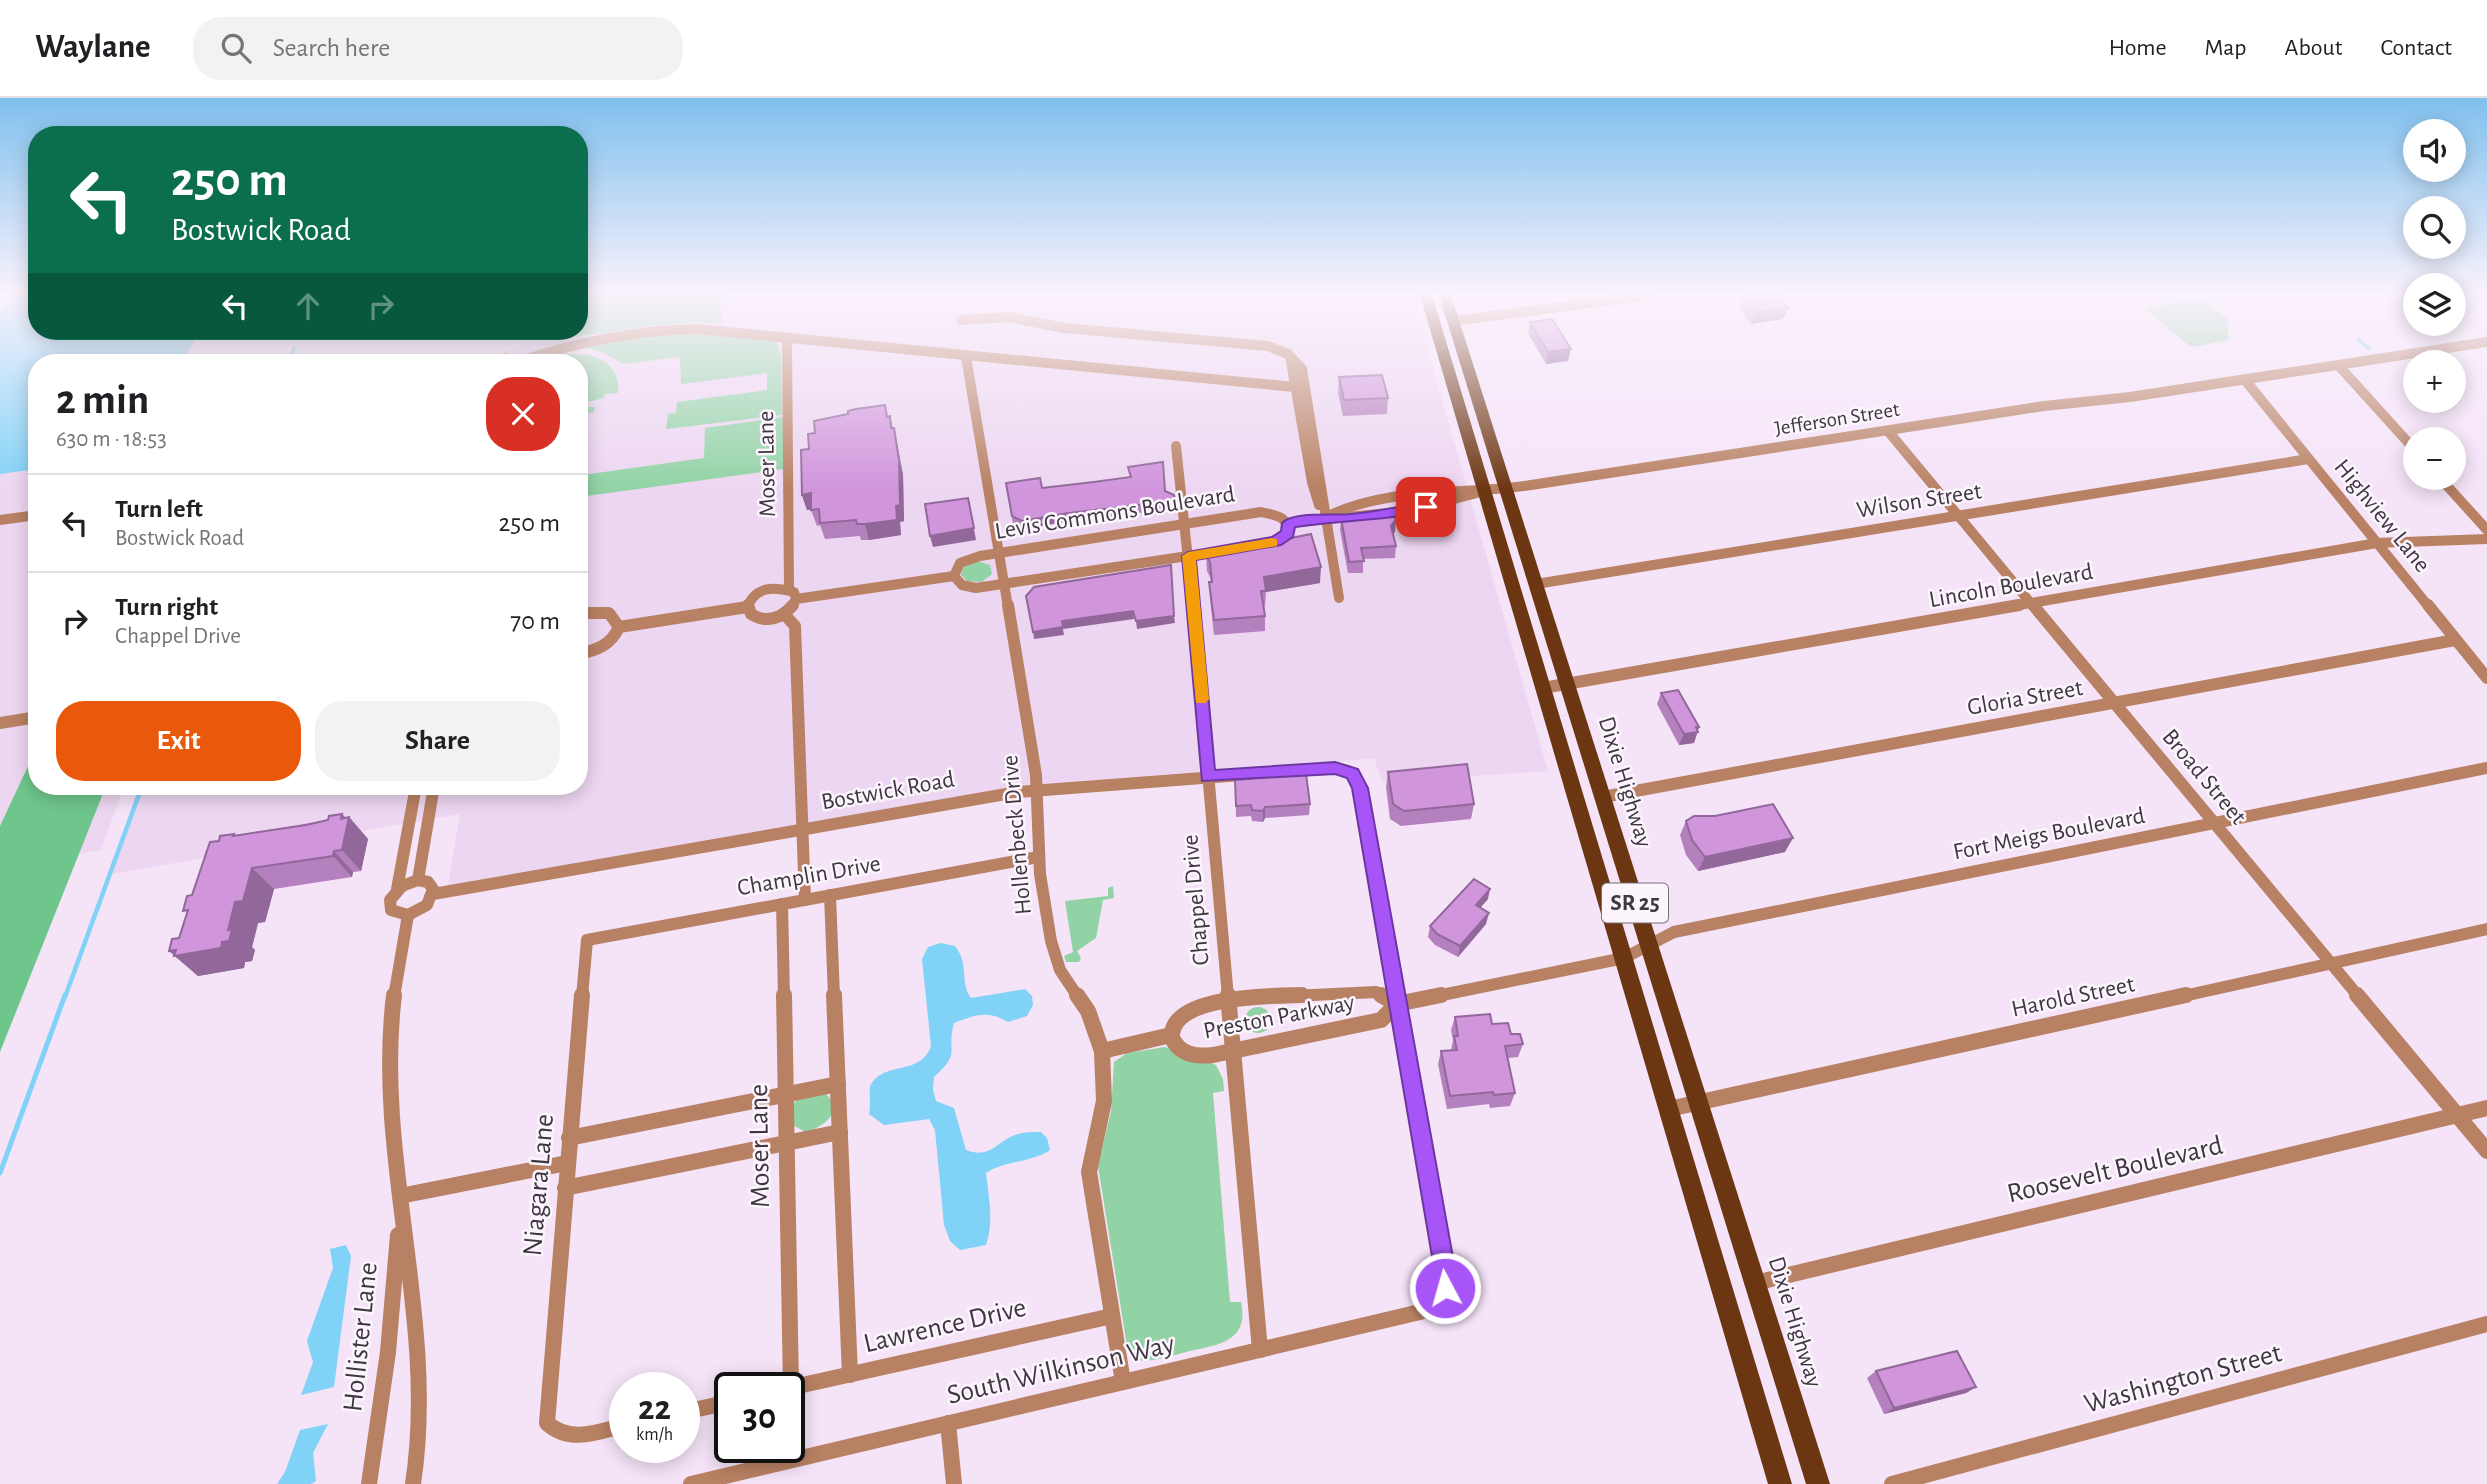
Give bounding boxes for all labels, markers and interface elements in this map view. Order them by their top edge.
search box [193,17,683,80]
icon: search [217,29,255,67]
text: Waylane [35,31,151,64]
text: Search here [273,35,390,61]
text: Home [2109,36,2167,60]
text: Map [2205,36,2247,60]
text: About [2285,36,2342,60]
text: Contact [2380,36,2452,60]
map controls [2403,119,2466,490]
button: sound [2403,119,2466,182]
icon: left [56,154,147,245]
text: 250 m [171,156,288,205]
button: search [2403,196,2466,259]
text: Bostwick Road [171,214,351,246]
button: layers [2403,273,2466,336]
icon: left [216,287,254,325]
icon: ahead [289,287,327,325]
icon: right [362,287,400,325]
button: + [2403,350,2466,413]
button: close [486,377,560,451]
text: 2 min [56,379,149,421]
street label: Jefferson Street [1773,399,1901,439]
street label: Moser Lane [754,411,780,517]
button: − [2403,427,2466,490]
text: 630 m · 18:53 [56,428,167,451]
street label: Highview Lane [2329,455,2435,577]
pin [1396,477,1456,537]
street label: Wilson Street [1855,479,1984,523]
street label: Levis Commons Boulevard [993,482,1237,544]
icon: arrive [1407,488,1445,526]
text: Turn left [115,496,203,522]
icon: left [56,504,94,542]
text: 250 m [498,510,560,536]
text: Bostwick Road [115,527,244,550]
street label: Lincoln Boulevard [1927,560,2095,612]
text: Turn right [115,594,218,620]
icon: right [56,602,94,640]
text: 70 m [510,608,560,634]
text: Chappel Drive [115,625,241,648]
street label: Gloria Street [1965,676,2085,720]
button: Exit [56,701,301,781]
button: Share [315,701,560,781]
street label: Dixie Highway [1594,714,1656,850]
street label: Broad Street [2157,725,2251,829]
street label: Hollenbeck Drive [998,754,1036,916]
street label: Bostwick Road [820,767,956,815]
street label: Fort Meigs Boulevard [1951,804,2147,864]
street label: Chappel Drive [1178,834,1214,966]
street label: Champlin Drive [735,852,883,900]
road number: SR 25 [1602,884,1668,922]
street label: Harold Street [2009,972,2137,1022]
street label: Preston Parkway [1201,991,1357,1043]
street label: Moser Lane [745,1084,775,1208]
street label: Niagara Lane [519,1113,559,1257]
street label: Roosevelt Boulevard [2005,1132,2225,1208]
position arrow [1408,1251,1482,1325]
street label: Dixie Highway [1764,1254,1826,1390]
street label: Hollister Lane [339,1261,383,1413]
street label: Lawrence Drive [861,1294,1029,1358]
street label: South Wilkinson Way [945,1330,1177,1410]
street label: Washington Street [2081,1339,2285,1419]
speed limit sign: 30 [714,1372,805,1463]
text: 22 [638,1391,671,1426]
text: km/h [636,1426,673,1444]

